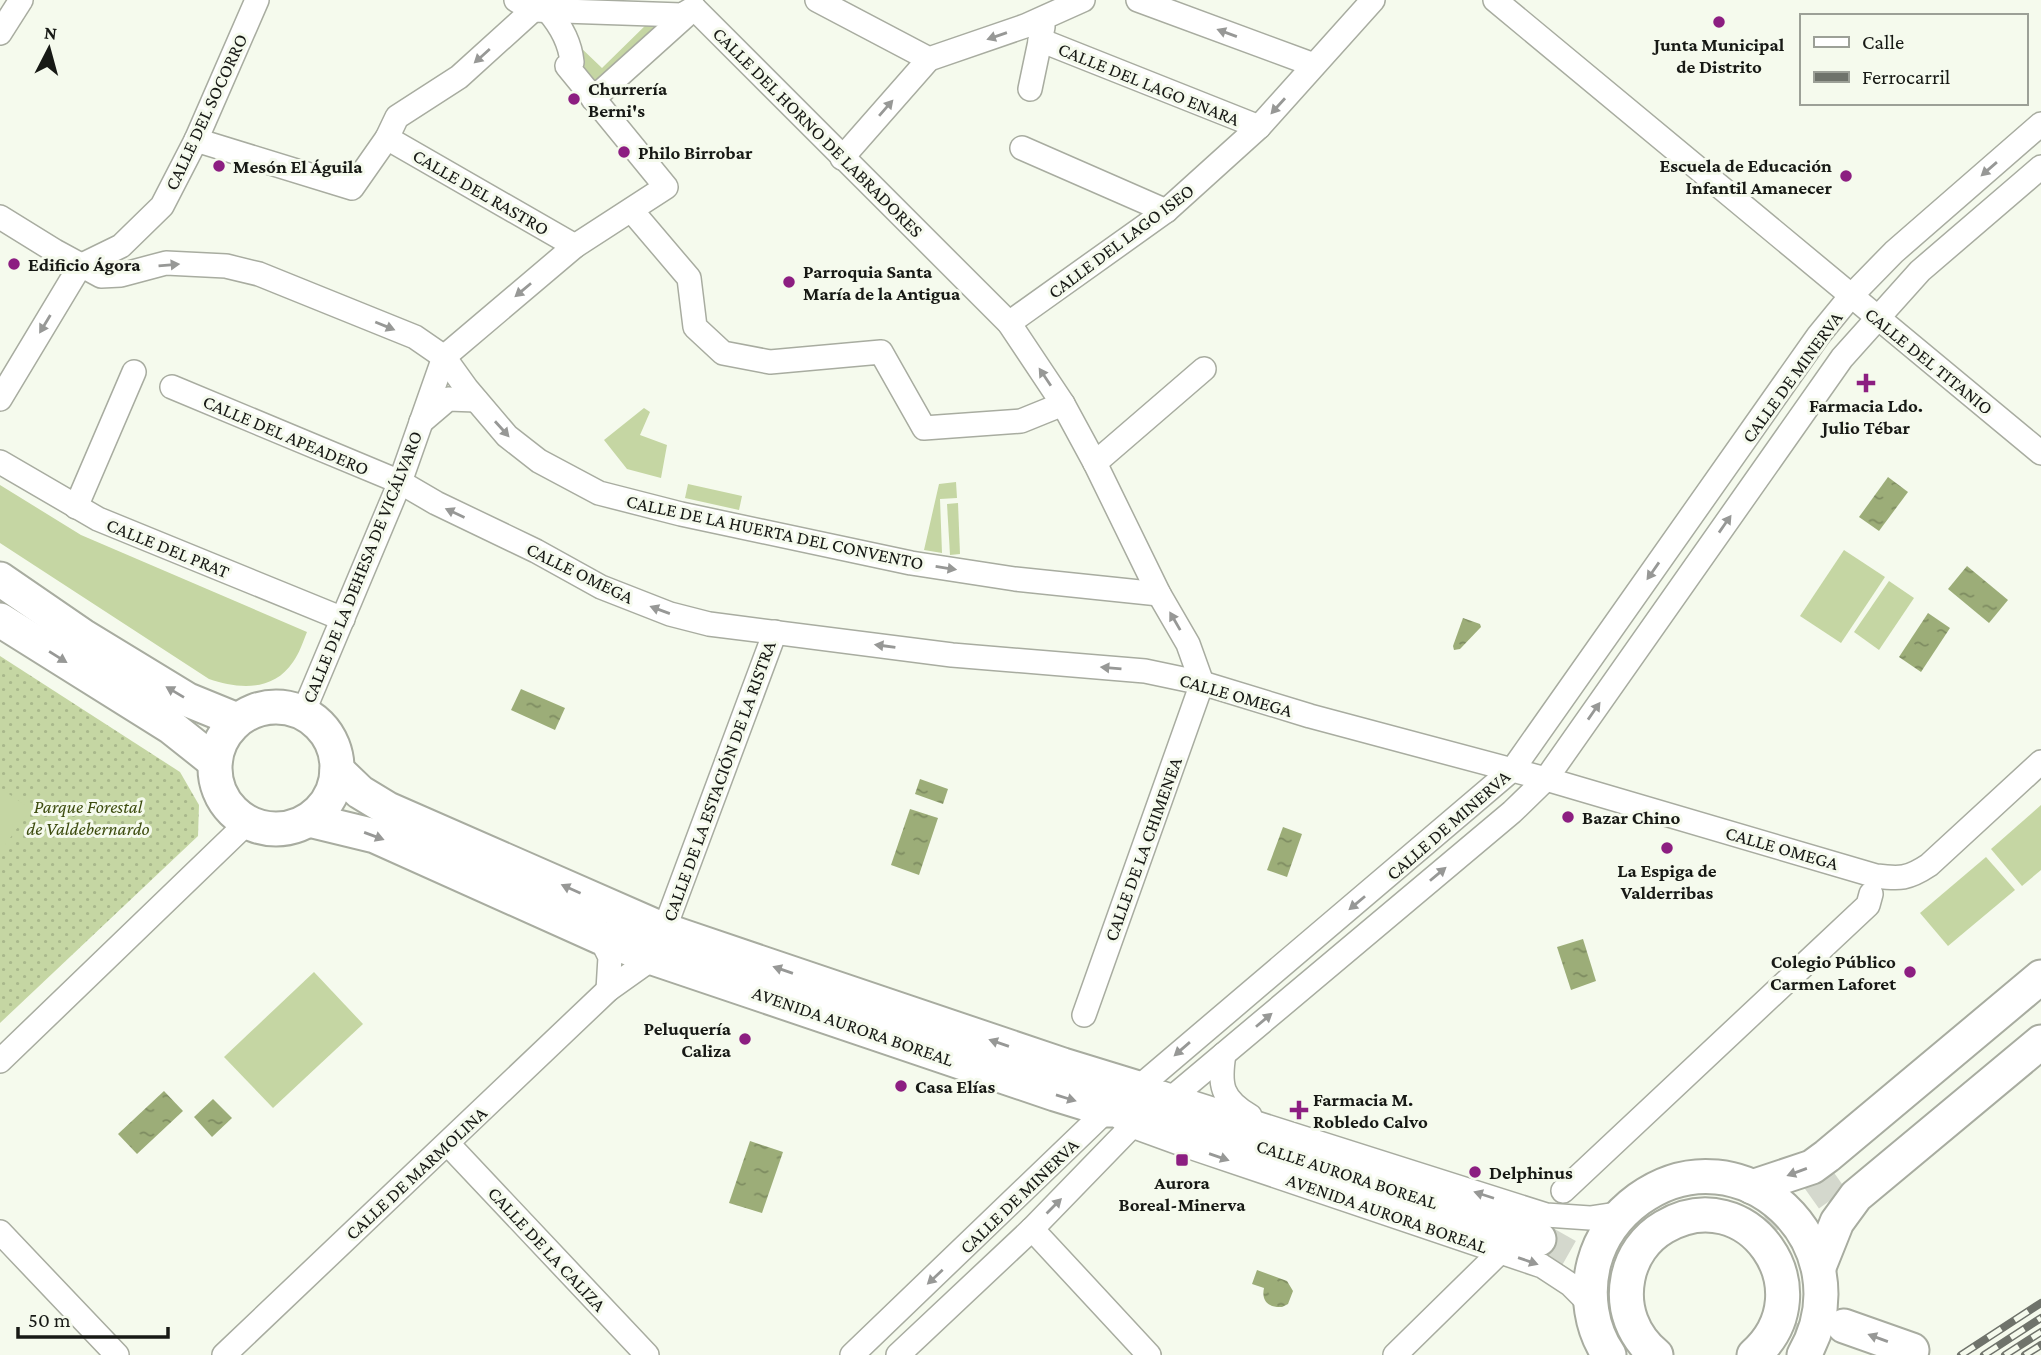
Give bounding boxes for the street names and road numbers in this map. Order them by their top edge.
street label: CALLE DEL HORNO DE LABRADORES [709,23,927,241]
street label: CALLE DEL SOCORRO [161,31,251,193]
street label: CALLE DEL LAGO ENARA [1055,38,1243,130]
street label: CALLE DEL RASTRO [409,145,553,239]
street label: CALLE DEL LAGO ISEO [1044,179,1198,303]
street label: CALLE DEL TITANIO [1861,303,1997,419]
street label: CALLE DE MINERVA [1737,307,1847,447]
street label: CALLE DEL APEADERO [200,391,372,479]
street label: CALLE DE LA DEHESA DE VICÁLVARO [298,428,426,706]
street label: CALLE DE LA HUERTA DEL CONVENTO [625,490,925,574]
street label: CALLE DEL PRAT [103,514,233,582]
street label: CALLE OMEGA [523,538,637,608]
street label: CALLE DE LA ESTACIÓN DE LA RISTRA [658,638,780,924]
street label: CALLE OMEGA [1177,669,1295,721]
street label: CALLE DE LA CHIMENEA [1100,754,1186,944]
street label: CALLE DE MINERVA [1382,766,1514,884]
street label: CALLE OMEGA [1723,822,1841,874]
street label: AVENIDA AURORA BOREAL [750,982,957,1071]
street label: CALLE DE MARMOLINA [341,1102,491,1244]
street label: CALLE DE MINERVA [955,1134,1083,1258]
street label: CALLE AURORA BOREAL [1254,1135,1441,1213]
street label: AVENIDA AURORA BOREAL [1284,1169,1491,1258]
street label: CALLE DE LA CALIZA [484,1182,610,1316]

